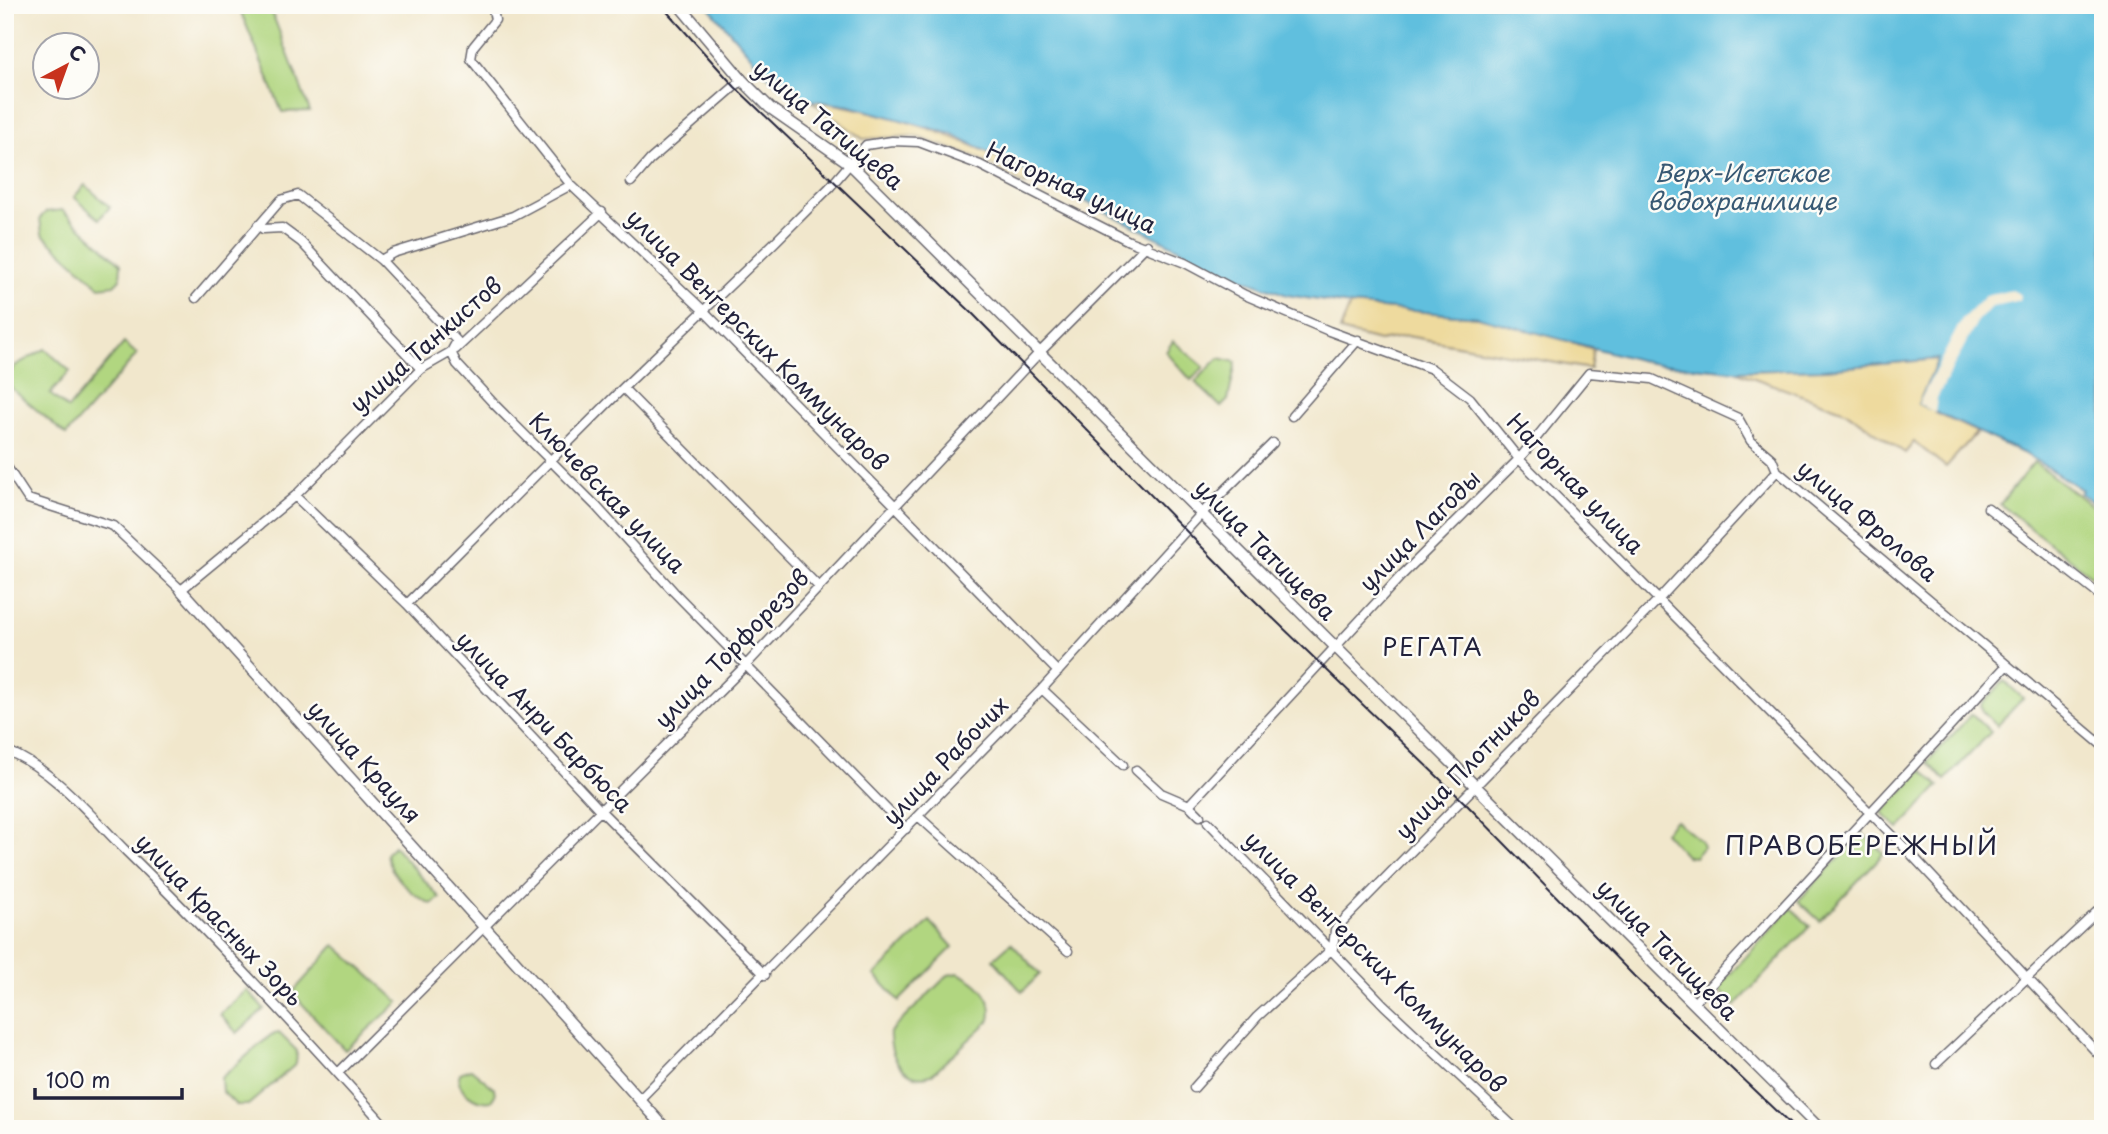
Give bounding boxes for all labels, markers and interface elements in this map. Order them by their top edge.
north arrow [32,32,102,102]
text: С [63,37,92,68]
street label: улица Татищева [746,50,913,198]
street label: Нагорная улица [981,132,1163,242]
water label: Верх-Исетское водохранилище [1647,154,1837,218]
street label: улица Венгерских Коммунаров [619,200,897,478]
street label: улица Танкистов [341,268,509,420]
street label: Ключевская улица [522,403,695,581]
street label: Нагорная улица [1500,405,1653,562]
street label: улица Фролова [1790,450,1946,590]
street label: улица Лагоды [1350,461,1488,599]
street label: улица Татищева [1187,470,1345,628]
street label: улица Торфорезов [645,560,816,736]
street label: улица Анри Барбюса [449,622,642,820]
district label: РЕГАТА [1382,628,1484,664]
street label: улица Плотников [1386,681,1548,847]
street label: улица Рабочих [874,687,1016,833]
street label: улица Крауля [300,692,430,830]
street label: улица Венгерских Коммунаров [1237,822,1515,1100]
street label: улица Красных Зорь [128,824,312,1013]
district label: ПРАВОБЕРЕЖНЫЙ [1725,825,1999,864]
street label: улица Татищева [1589,870,1747,1028]
scale bar [35,1057,182,1101]
text: 100 m [46,1063,110,1095]

